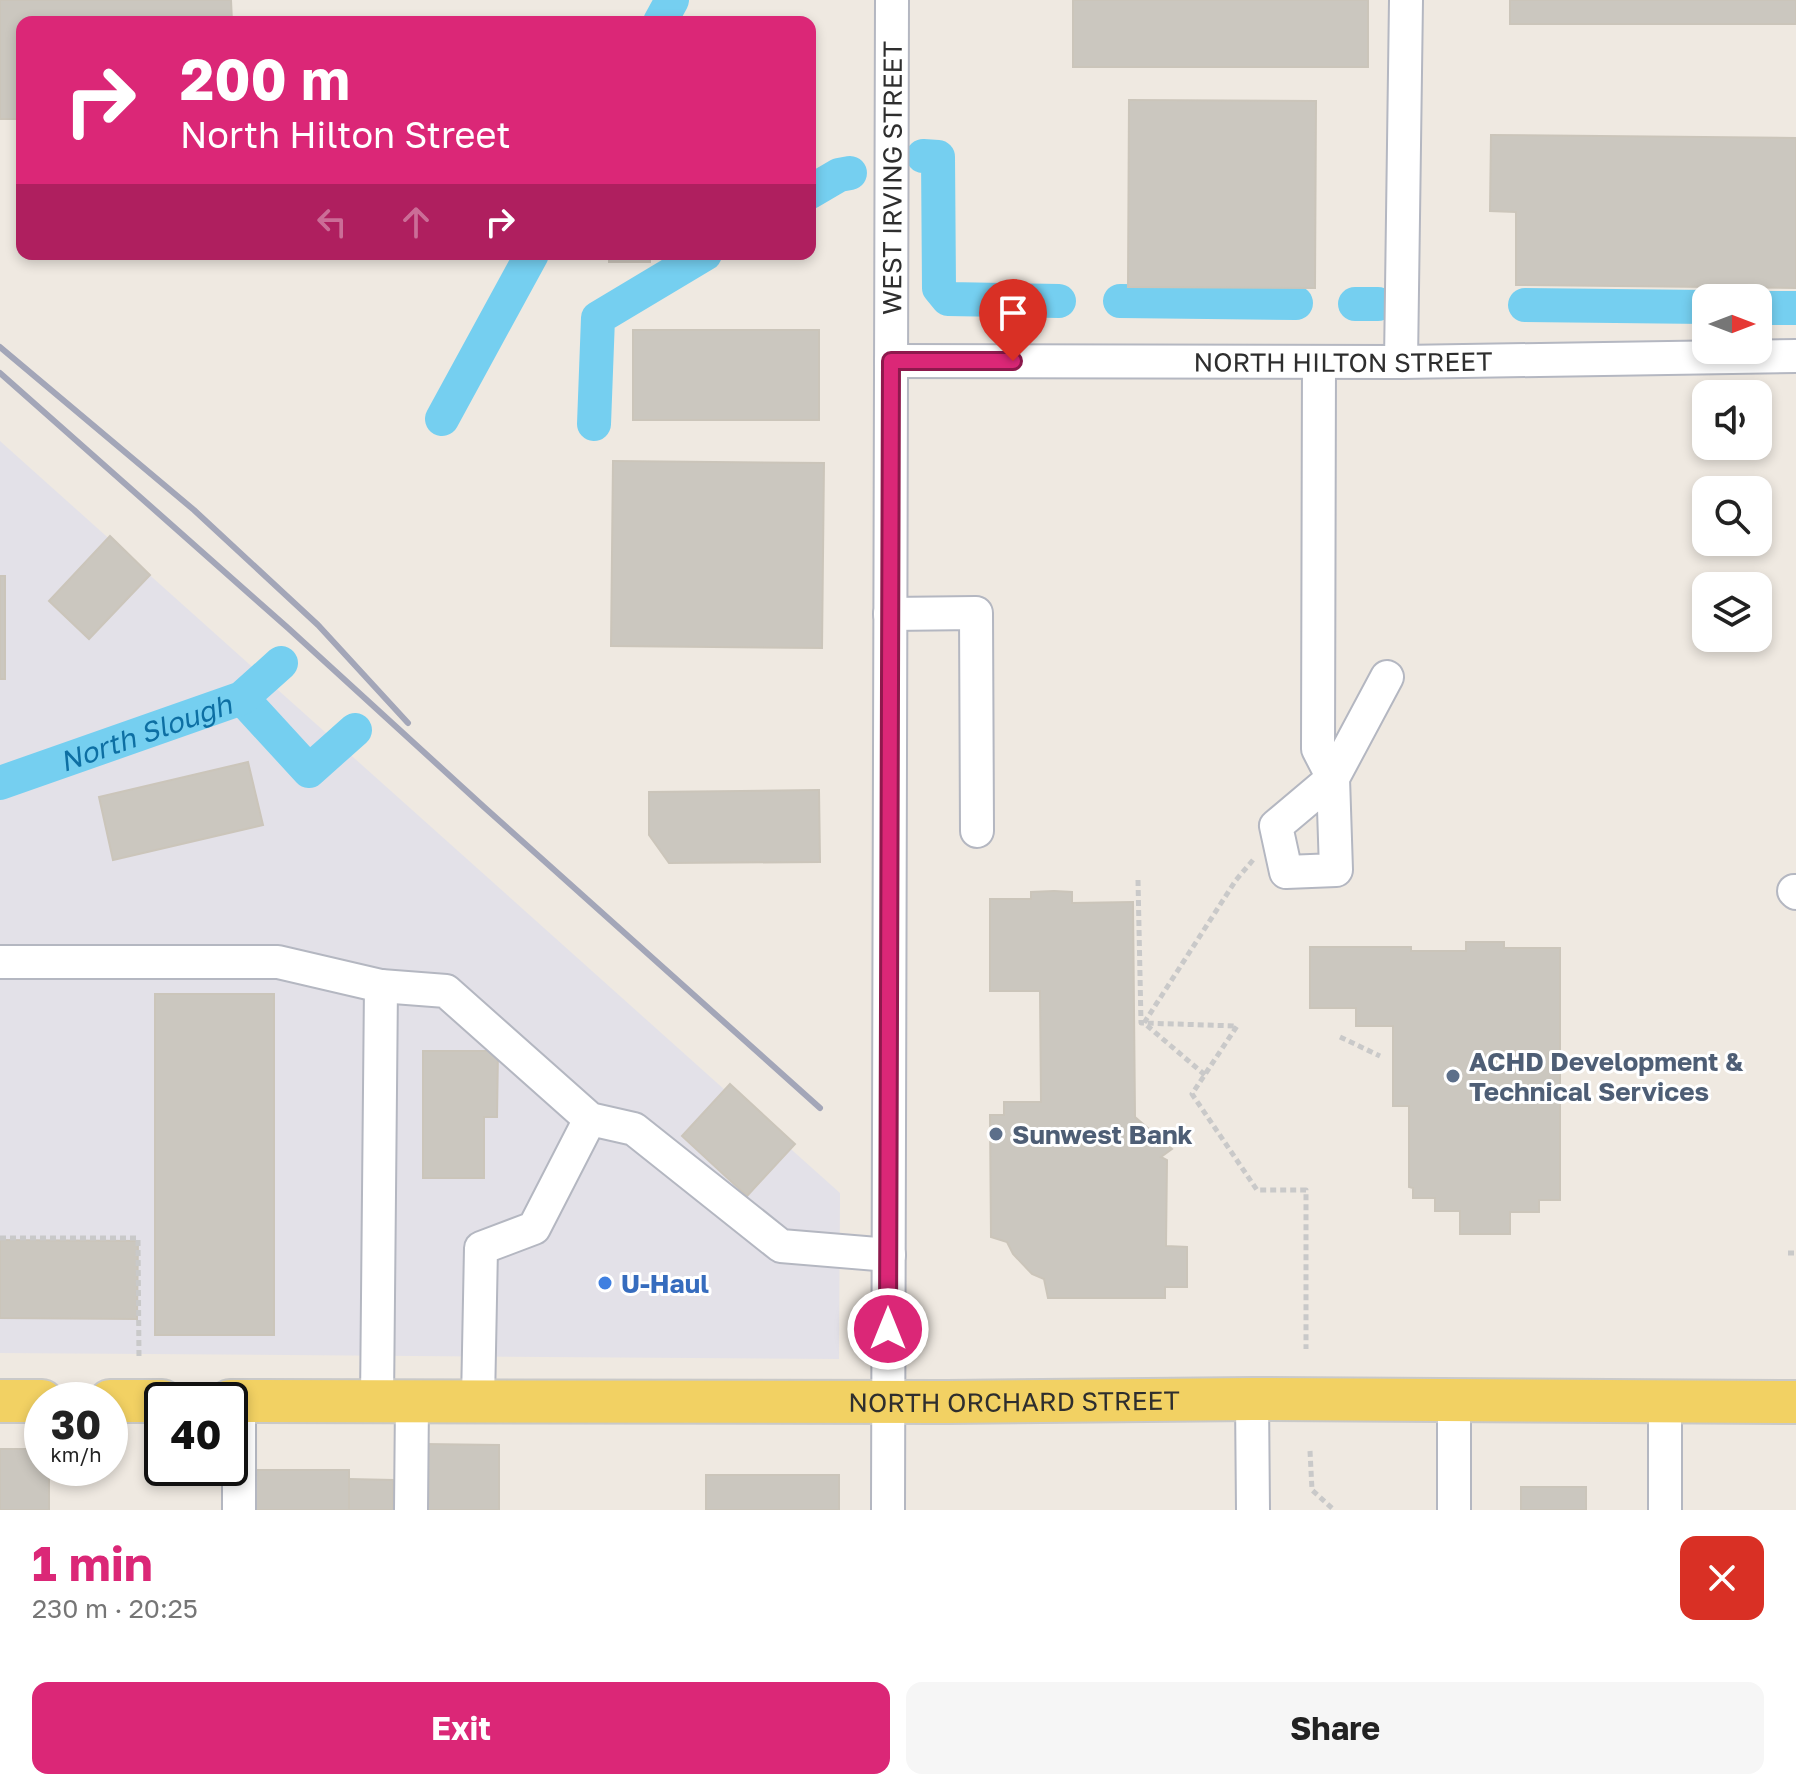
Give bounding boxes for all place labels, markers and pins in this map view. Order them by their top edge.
pin [979,279,1047,361]
place label: ACHD Development & Technical Services [1469,1046,1744,1107]
marker: ACHD Development & Technical Services [1444,1067,1462,1085]
place label: Sunwest Bank [1012,1119,1193,1150]
marker: Sunwest Bank [987,1125,1005,1143]
place label: U-Haul [621,1268,709,1299]
marker: U-Haul [596,1274,614,1292]

